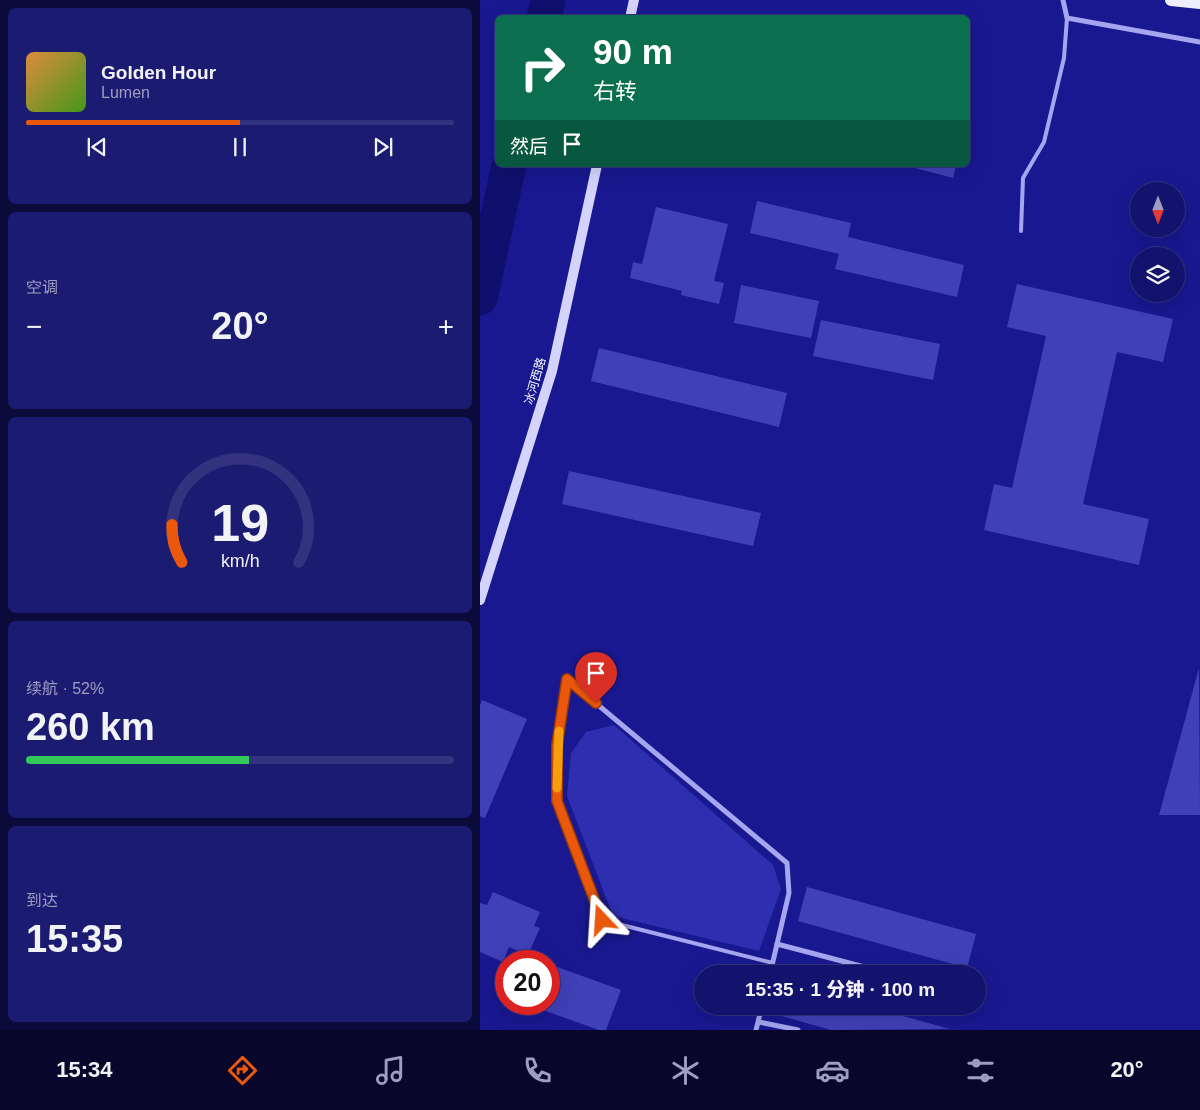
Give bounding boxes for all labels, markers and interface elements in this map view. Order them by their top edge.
text: 90 m [593,32,673,71]
icon: right [510,35,575,100]
text: Golden Hour [101,62,216,83]
text: 右转 [593,79,637,104]
text: Lumen [101,84,150,101]
icon: arrive [558,130,586,158]
icon: previous [83,133,111,161]
icon: pause [226,133,254,161]
icon: next [369,133,397,161]
text: 然后 [510,136,548,157]
north arrow [1130,182,1185,238]
map controls [1130,182,1185,302]
button: layers [1130,247,1185,302]
text: 空调 [26,279,58,296]
text: 20° [211,305,269,347]
text: − [26,311,42,342]
text: + [438,311,454,342]
street label: 冰河西路 [522,356,548,406]
text: 19 [211,494,269,552]
text: km/h [221,551,259,571]
pin [575,652,617,703]
icon: arrive [582,659,610,687]
text: 续航 · 52% [26,680,104,697]
text: 260 km [26,706,155,748]
text: 到达 [26,892,58,909]
position arrow [575,893,627,945]
text: 15:35 [26,918,123,960]
speed limit sign: 20 [495,950,560,1015]
text: 15:35 · 1 分钟 · 100 m [745,979,935,1000]
icon: directions [225,1053,260,1088]
icon: music [373,1053,408,1088]
icon: phone [520,1053,555,1088]
icon: climate [668,1053,703,1088]
icon: car [815,1053,850,1088]
icon: filters [963,1053,998,1088]
text: 15:34 [56,1057,113,1082]
text: 20° [1110,1057,1144,1082]

